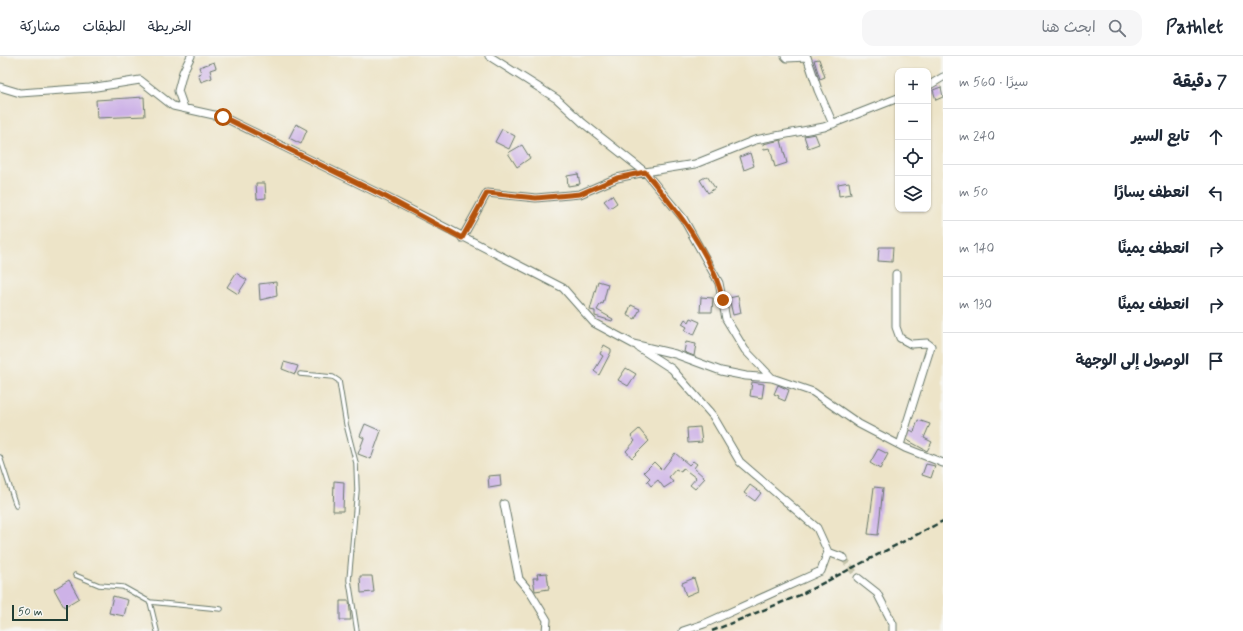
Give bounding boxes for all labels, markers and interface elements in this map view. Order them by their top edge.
search box [862,10,1142,46]
text: Pathlet [1166,15,1223,40]
icon: search [1106,17,1128,39]
text: مشاركة [20,18,60,36]
text: الطبقات [82,18,126,36]
text: الخريطة [148,18,191,36]
text: ابحث هنا [1041,18,1096,38]
map controls [895,68,931,212]
button: + [895,68,931,104]
text: 7 دقيقة [1173,71,1227,93]
text: سيرًا · 560 m [959,74,1028,91]
button: − [895,104,931,140]
route start [214,108,232,126]
icon: ahead [1205,126,1227,148]
text: تابع السير [1131,127,1189,147]
text: 240 m [959,128,995,145]
button: locate [895,140,931,176]
button: layers [895,176,931,212]
icon: left [1205,182,1227,204]
text: انعطف يسارًا [1114,183,1189,203]
text: 50 m [959,184,988,201]
icon: right [1205,238,1227,260]
text: انعطف يمينًا [1118,239,1189,259]
text: 140 m [959,240,994,257]
route end [714,291,732,309]
icon: right [1205,294,1227,316]
text: انعطف يمينًا [1118,295,1189,315]
text: 130 m [959,296,992,313]
icon: arrive [1205,350,1227,372]
text: الوصول إلى الوجهة [1075,351,1189,371]
scale bar [12,603,68,622]
text: 50 m [18,605,43,619]

